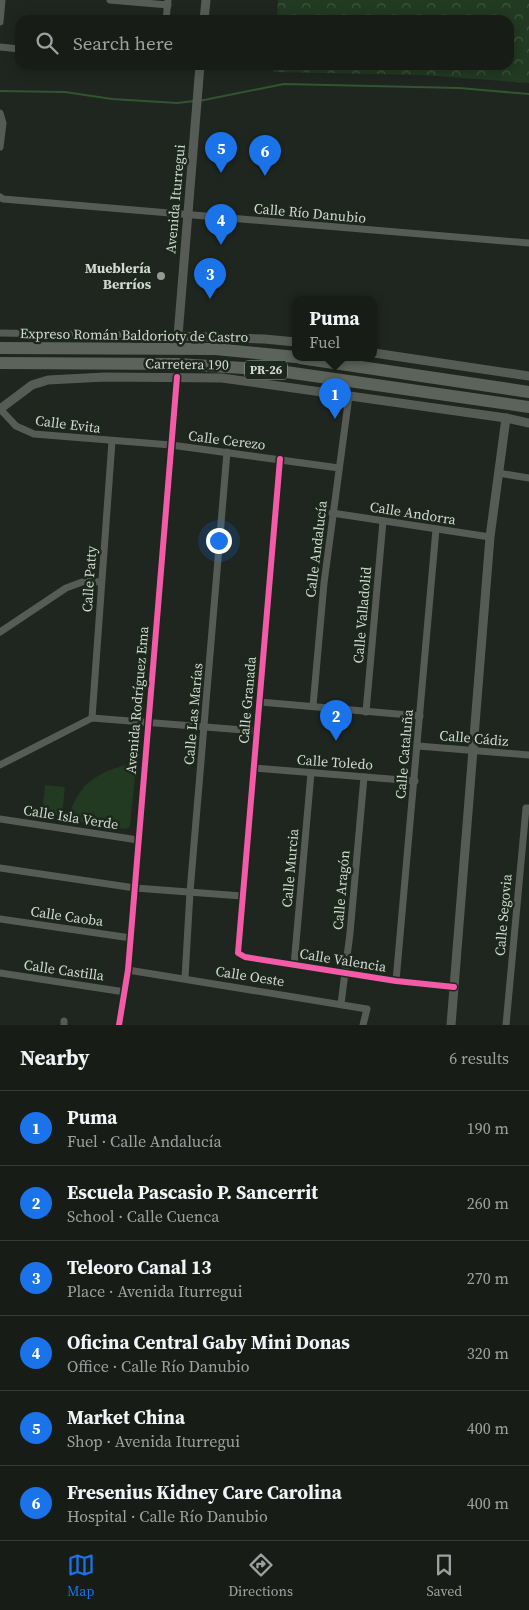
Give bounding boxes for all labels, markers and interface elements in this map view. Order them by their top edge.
search box [15,15,514,70]
icon: search [33,29,61,57]
text: Search here [73,30,173,56]
pin: 5 [205,132,237,173]
pin: 6 [249,135,281,176]
street label: Avenida Iturregui [160,144,190,254]
street label: Calle Río Danubio [253,198,367,228]
pin: 4 [205,204,237,245]
place label: Mueblería Berríos [85,258,152,294]
pin: 3 [194,258,226,299]
marker: Mueblería Berríos [155,270,167,282]
popup [292,296,377,361]
text: Puma [309,305,360,331]
street label: Expreso Román Baldorioty de Castro [20,323,249,347]
text: Fuel [309,331,340,353]
street label: Carretera 190 [145,353,229,375]
road number: PR-26 [245,360,287,380]
pin: 1 [319,378,351,419]
street label: Calle Evita [34,410,103,438]
street label: Calle Cerezo [187,425,267,455]
street label: Calle Andorra [369,496,458,530]
street label: Calle Andalucía [300,498,332,599]
your location [206,528,232,554]
street label: Calle Patty [77,544,101,613]
street label: Calle Valladolid [348,566,376,664]
street label: Avenida Rodríguez Ema [121,624,153,775]
street label: Calle Granada [233,655,261,745]
street label: Calle Las Marías [179,662,207,766]
pin: 2 [320,700,352,741]
street label: Calle Cataluña [390,707,418,800]
street label: Calle Cádiz [439,725,510,751]
street label: Calle Toledo [296,749,374,775]
street label: Calle Isla Verde [22,800,120,834]
street label: Calle Murcia [277,827,303,908]
street label: Calle Aragón [328,849,354,931]
street label: Calle Segovia [489,872,517,957]
street label: Calle Caoba [29,901,106,931]
street label: Calle Valencia [298,943,389,977]
street label: Calle Castilla [23,954,106,986]
street label: Calle Oeste [214,961,286,991]
text: Nearby [20,1043,90,1072]
text: 6 results [449,1047,509,1069]
text: Puma [67,1104,117,1130]
text: 1 [32,1117,40,1139]
text: 190 m [467,1117,509,1139]
text: Fuel · Calle Andalucía [67,1130,222,1152]
text: Escuela Pascasio P. Sancerrit [67,1179,318,1205]
text: 2 [32,1192,40,1214]
text: 260 m [467,1192,509,1214]
text: School · Calle Cuenca [67,1205,219,1227]
text: Teleoro Canal 13 [67,1254,212,1280]
text: 3 [32,1267,40,1289]
text: 270 m [467,1267,509,1289]
text: Place · Avenida Iturregui [67,1280,242,1302]
text: Oficina Central Gaby Mini Donas [67,1329,350,1355]
text: 4 [32,1342,40,1364]
text: 320 m [467,1342,509,1364]
text: Office · Calle Río Danubio [67,1355,250,1377]
text: Market China [67,1404,185,1430]
text: 5 [32,1417,40,1439]
text: 400 m [467,1417,509,1439]
text: Shop · Avenida Iturregui [67,1430,240,1452]
text: Fresenius Kidney Care Carolina [67,1479,342,1505]
text: 6 [32,1492,40,1514]
text: 400 m [467,1492,509,1514]
text: Hospital · Calle Río Danubio [67,1505,268,1527]
tab: Map [67,1551,95,1601]
tab: Directions [228,1551,293,1601]
tab: Saved [426,1551,462,1601]

